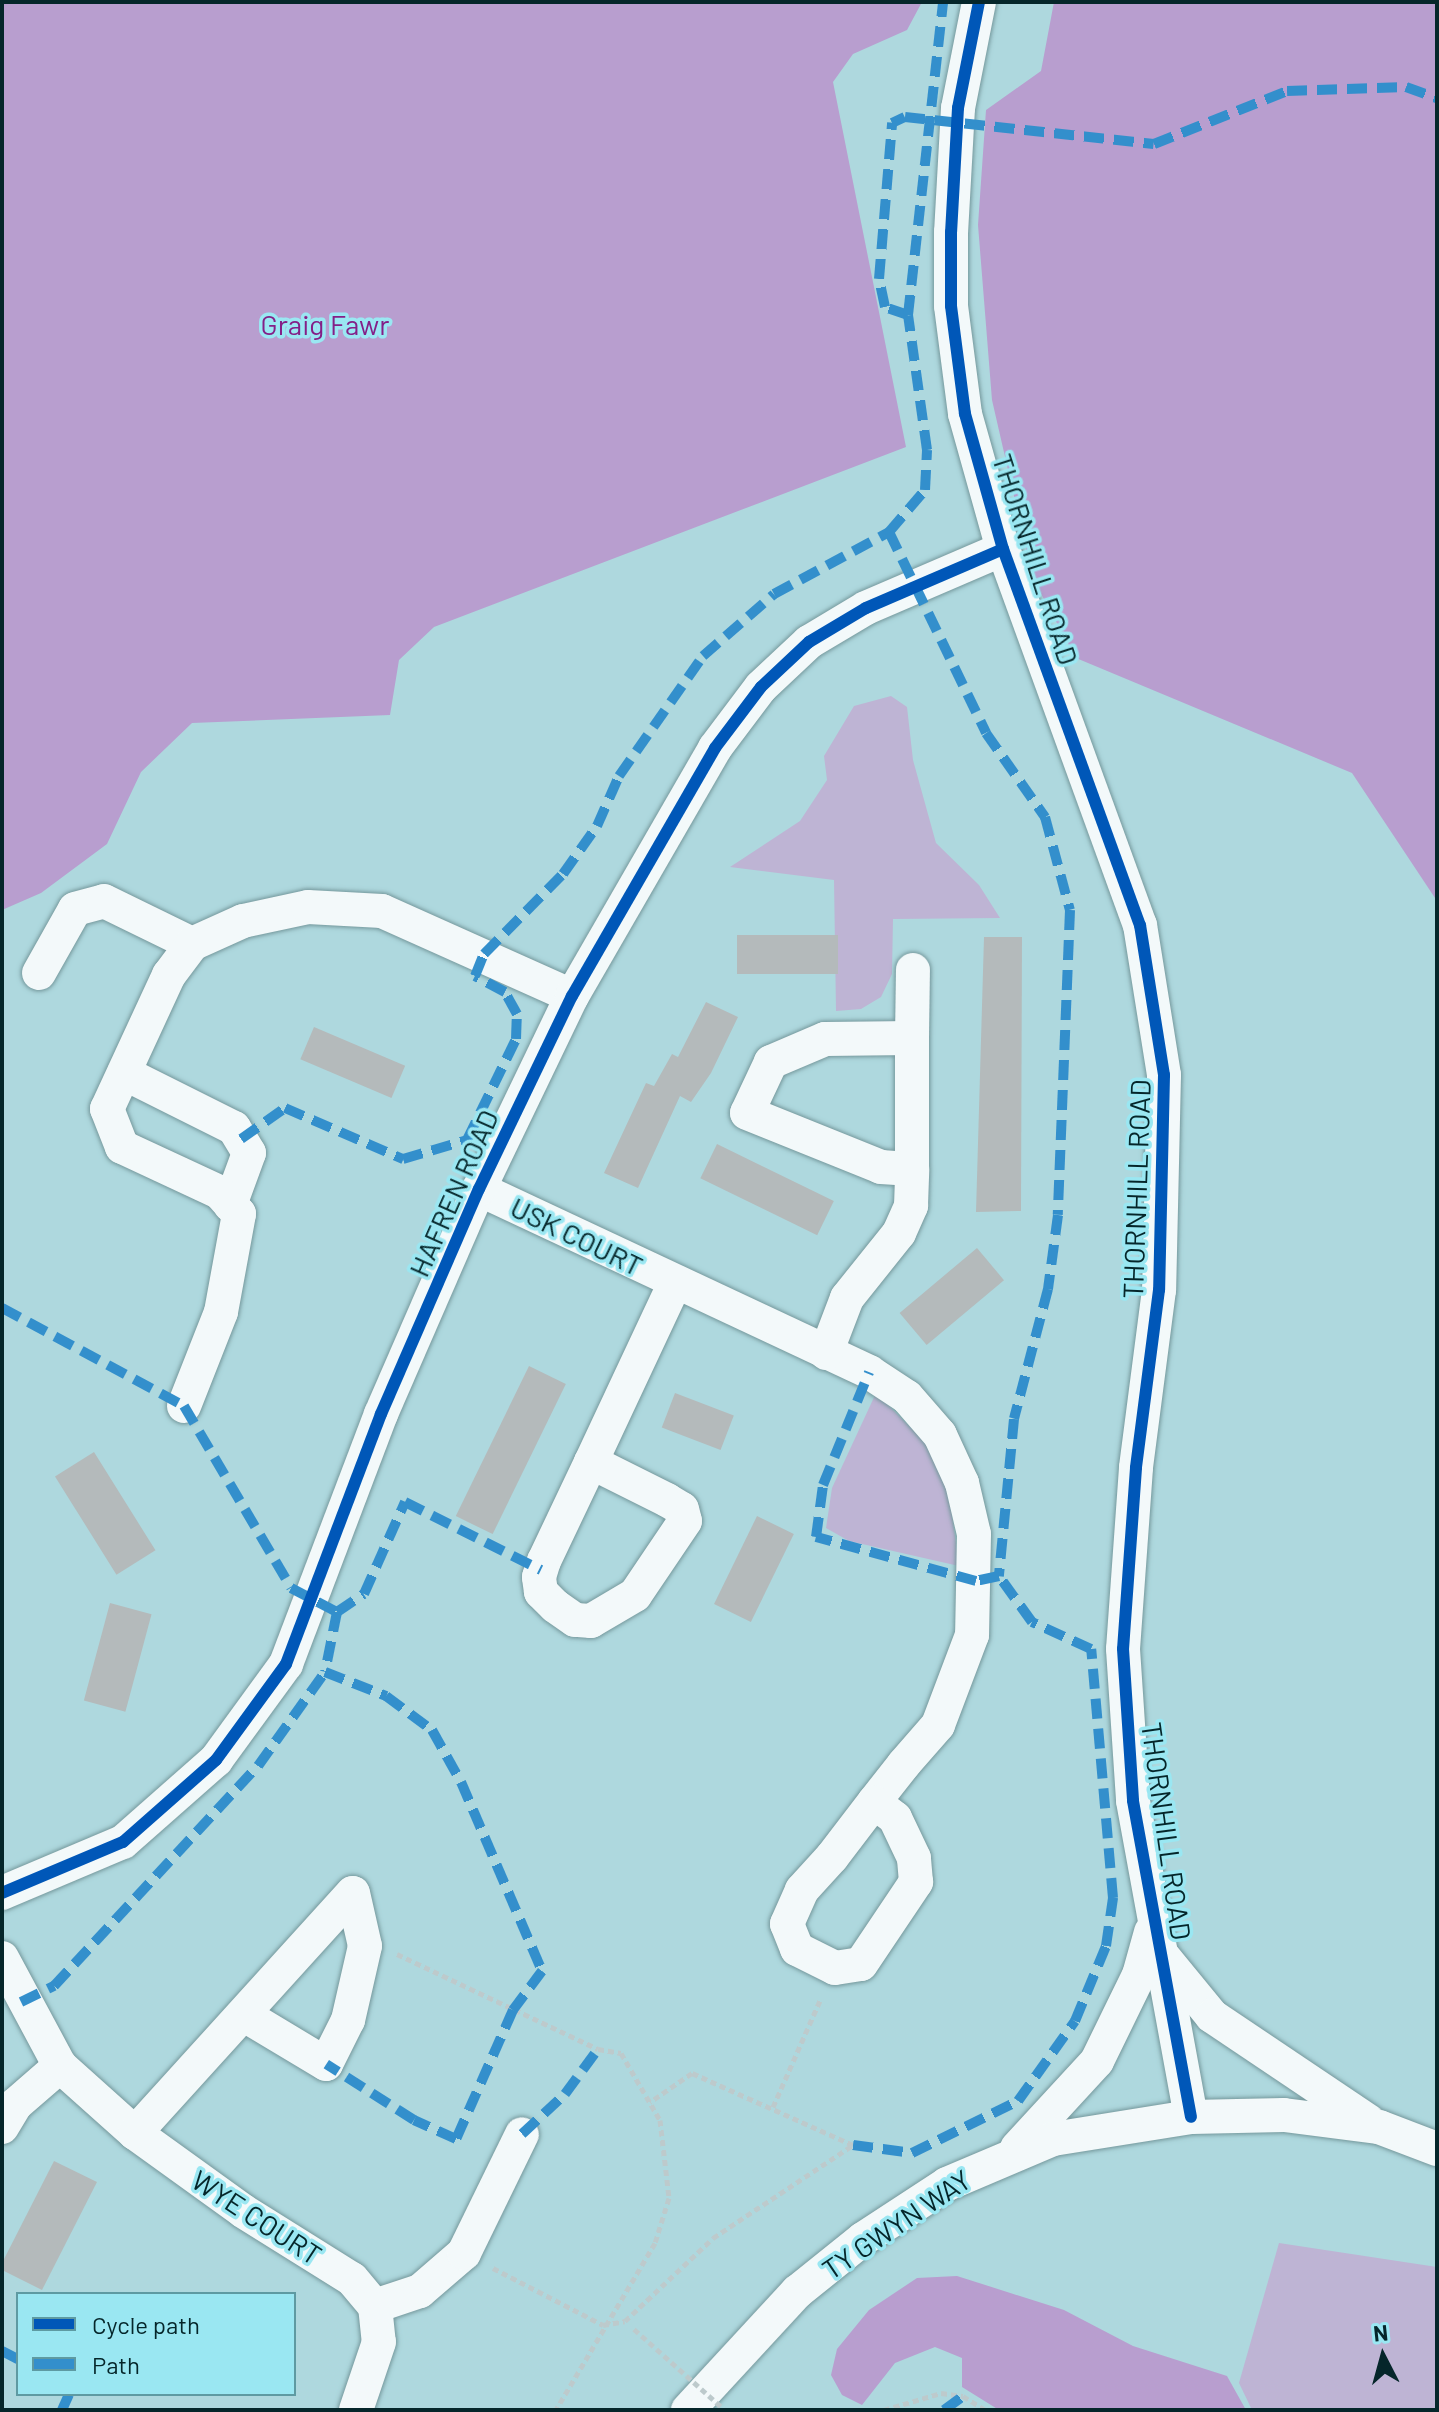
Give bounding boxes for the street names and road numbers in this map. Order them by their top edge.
street label: THORNHILL ROAD [986,449,1086,669]
street label: THORNHILL ROAD [1115,1079,1157,1299]
street label: HAFREN ROAD [401,1104,505,1282]
street label: USK COURT [505,1190,649,1282]
street label: THORNHILL ROAD [1135,1720,1199,1942]
street label: TY GWYN WAY [815,2162,977,2286]
street label: WYE COURT [186,2163,328,2271]

